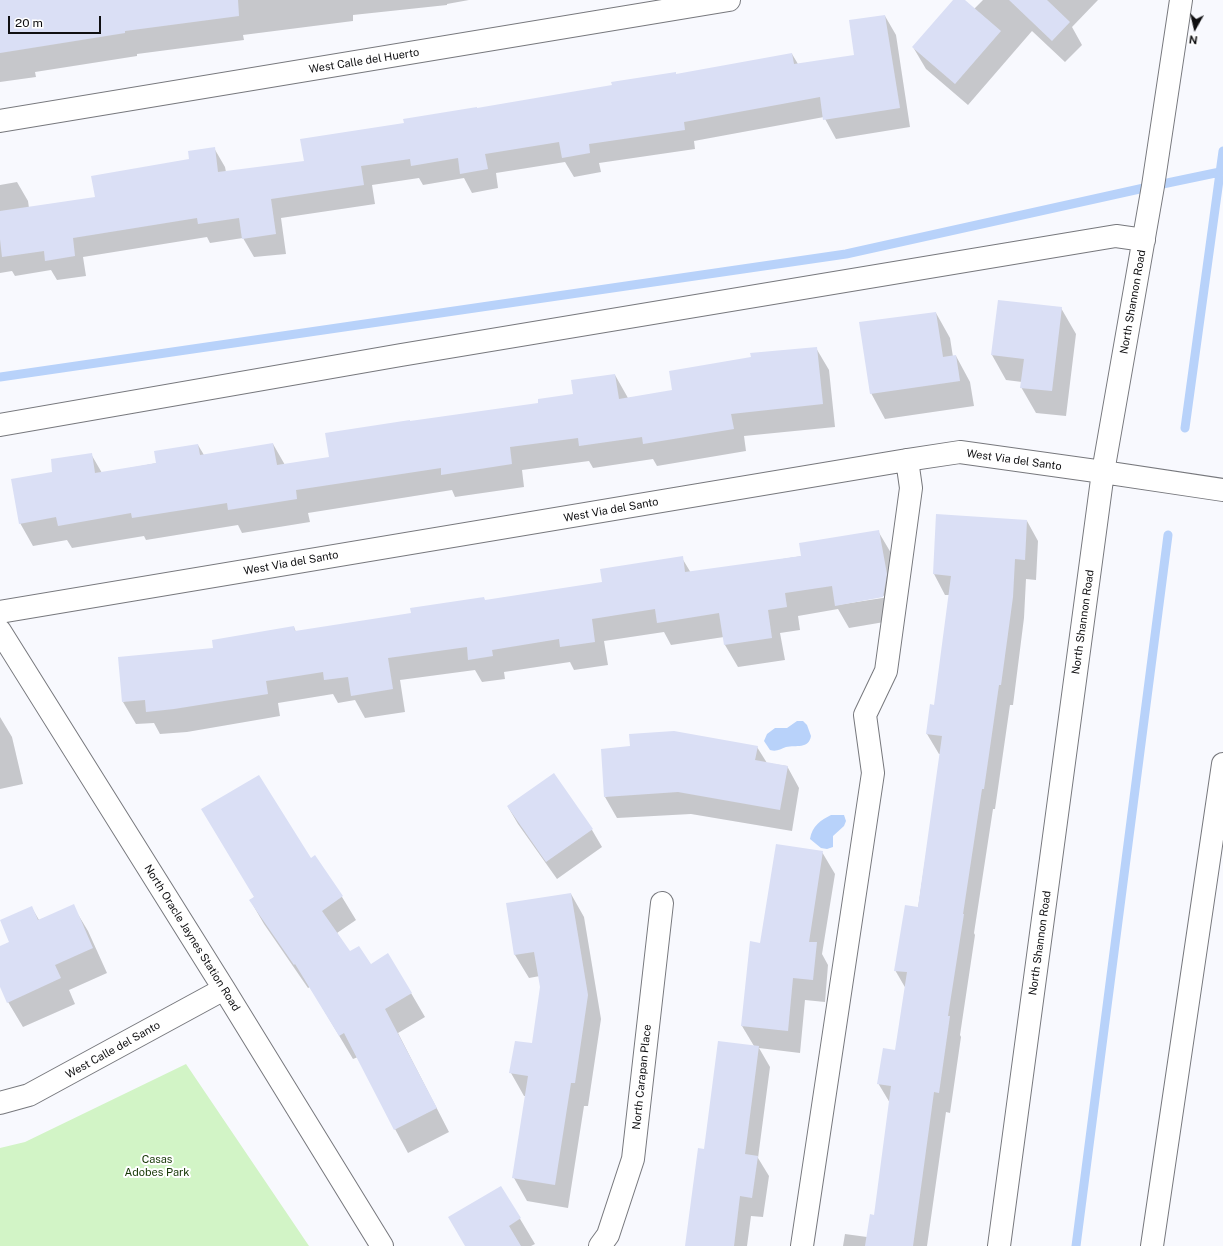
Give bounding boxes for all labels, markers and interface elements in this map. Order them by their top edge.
scale bar [10,8,103,34]
north arrow [1175,8,1215,48]
text: 20 m [15,16,43,30]
text: N [1188,33,1198,46]
street label: West Calle del Huerto [308,46,420,76]
street label: North Shannon Road [1117,249,1149,355]
street label: West Via del Santo [965,447,1063,473]
street label: West Via del Santo [563,495,659,525]
street label: West Via del Santo [243,548,339,578]
street label: North Shannon Road [1069,569,1097,675]
street label: North Oracle Jaynes Station Road [141,862,243,1014]
street label: North Shannon Road [1026,890,1054,996]
street label: West Calle del Santo [63,1019,163,1081]
street label: North Carapan Place [630,1024,654,1130]
park label: Casas Adobes Park [125,1153,189,1179]

